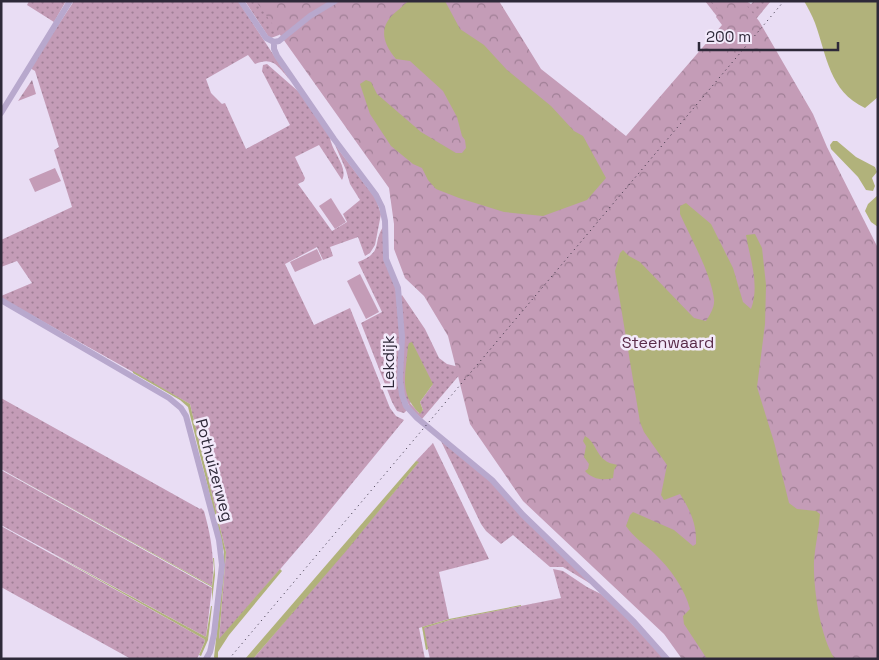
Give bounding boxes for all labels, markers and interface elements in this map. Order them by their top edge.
scale bar [699,20,838,52]
text: 200 m [706,27,751,46]
park label: Steenwaard [622,332,714,353]
street label: Lekdijk [378,335,399,389]
street label: Pothuizerweg [191,416,238,524]

